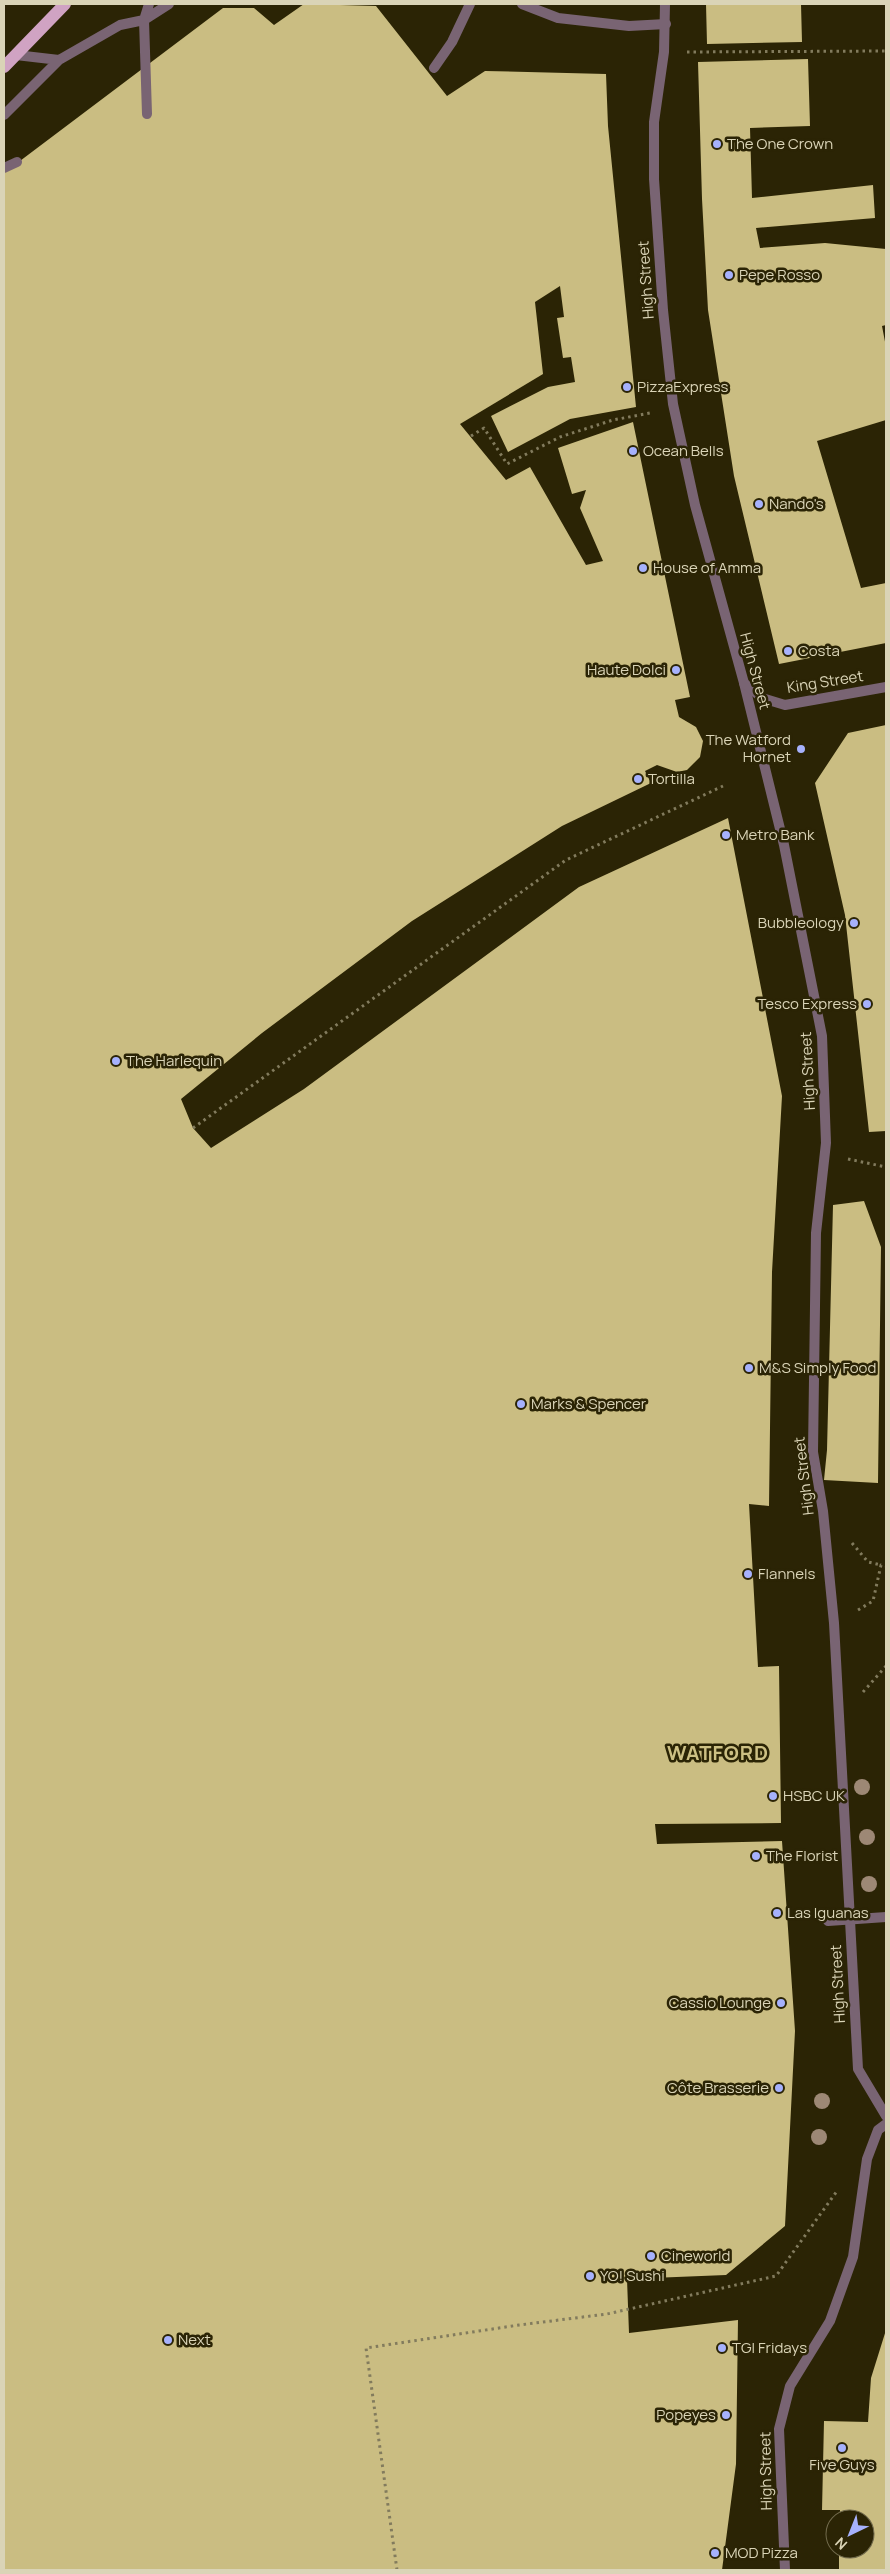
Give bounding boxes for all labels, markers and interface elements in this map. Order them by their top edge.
place label: The One Crown [727,133,833,154]
marker: The One Crown [711,138,723,150]
street label: High Street [632,240,659,320]
place label: Pepe Rosso [739,264,820,285]
marker: Pepe Rosso [723,269,735,281]
place label: PizzaExpress [637,376,729,397]
marker: PizzaExpress [621,381,633,393]
place label: Ocean Bells [643,440,724,461]
marker: Ocean Bells [627,445,639,457]
place label: Nando's [769,493,824,514]
marker: Nando's [753,498,765,510]
place label: House of Amma [653,557,761,578]
marker: House of Amma [637,562,649,574]
street label: High Street [735,630,776,712]
place label: Costa [798,640,840,661]
marker: Costa [782,645,794,657]
place label: Haute Dolci [587,659,666,680]
marker: Haute Dolci [670,664,682,676]
street label: King Street [785,665,865,698]
place label: The Watford Hornet [706,729,791,767]
marker: The Watford Hornet [795,743,807,755]
place label: Tortilla [648,768,695,789]
marker: Tortilla [632,773,644,785]
place label: Metro Bank [736,824,815,845]
marker: Metro Bank [720,829,732,841]
place label: Bubbleology [758,912,844,933]
marker: Bubbleology [848,917,860,929]
place label: Tesco Express [758,993,857,1014]
marker: Tesco Express [861,998,873,1010]
street label: High Street [795,1031,820,1111]
place label: The Harlequin [126,1050,222,1071]
marker: The Harlequin [110,1055,122,1067]
place label: M&S Simply Food [759,1357,876,1378]
marker: M&S Simply Food [743,1362,755,1374]
place label: Marks & Spencer [531,1393,647,1414]
marker: Marks & Spencer [515,1398,527,1410]
street label: High Street [788,1436,819,1516]
place label: Flannels [758,1563,815,1584]
marker: Flannels [742,1568,754,1580]
district label: WATFORD [667,1739,769,1766]
place label: HSBC UK [783,1785,845,1806]
marker: HSBC UK [767,1790,779,1802]
place label: The Florist [766,1845,838,1866]
marker: The Florist [750,1850,762,1862]
place label: Las Iguanas [787,1902,869,1923]
marker: Las Iguanas [771,1907,783,1919]
street label: High Street [825,1944,850,2024]
place label: Cassio Lounge [669,1992,771,2013]
marker: Cassio Lounge [775,1997,787,2009]
place label: Côte Brasserie [667,2077,769,2098]
marker: Côte Brasserie [773,2082,785,2094]
place label: Cineworld [661,2245,730,2266]
marker: Cineworld [645,2250,657,2262]
place label: YO! Sushi [600,2265,665,2286]
marker: YO! Sushi [584,2270,596,2282]
place label: Next [178,2329,211,2350]
marker: Next [162,2334,174,2346]
place label: TGI Fridays [732,2337,807,2358]
marker: TGI Fridays [716,2342,728,2354]
place label: Popeyes [656,2404,716,2425]
marker: Popeyes [720,2409,732,2421]
street label: High Street [754,2432,777,2510]
marker: Five Guys [836,2442,848,2454]
place label: Five Guys [809,2454,875,2475]
north arrow [825,2509,875,2559]
text: N [831,2533,851,2554]
place label: MOD Pizza [725,2542,798,2563]
marker: MOD Pizza [709,2547,721,2559]

